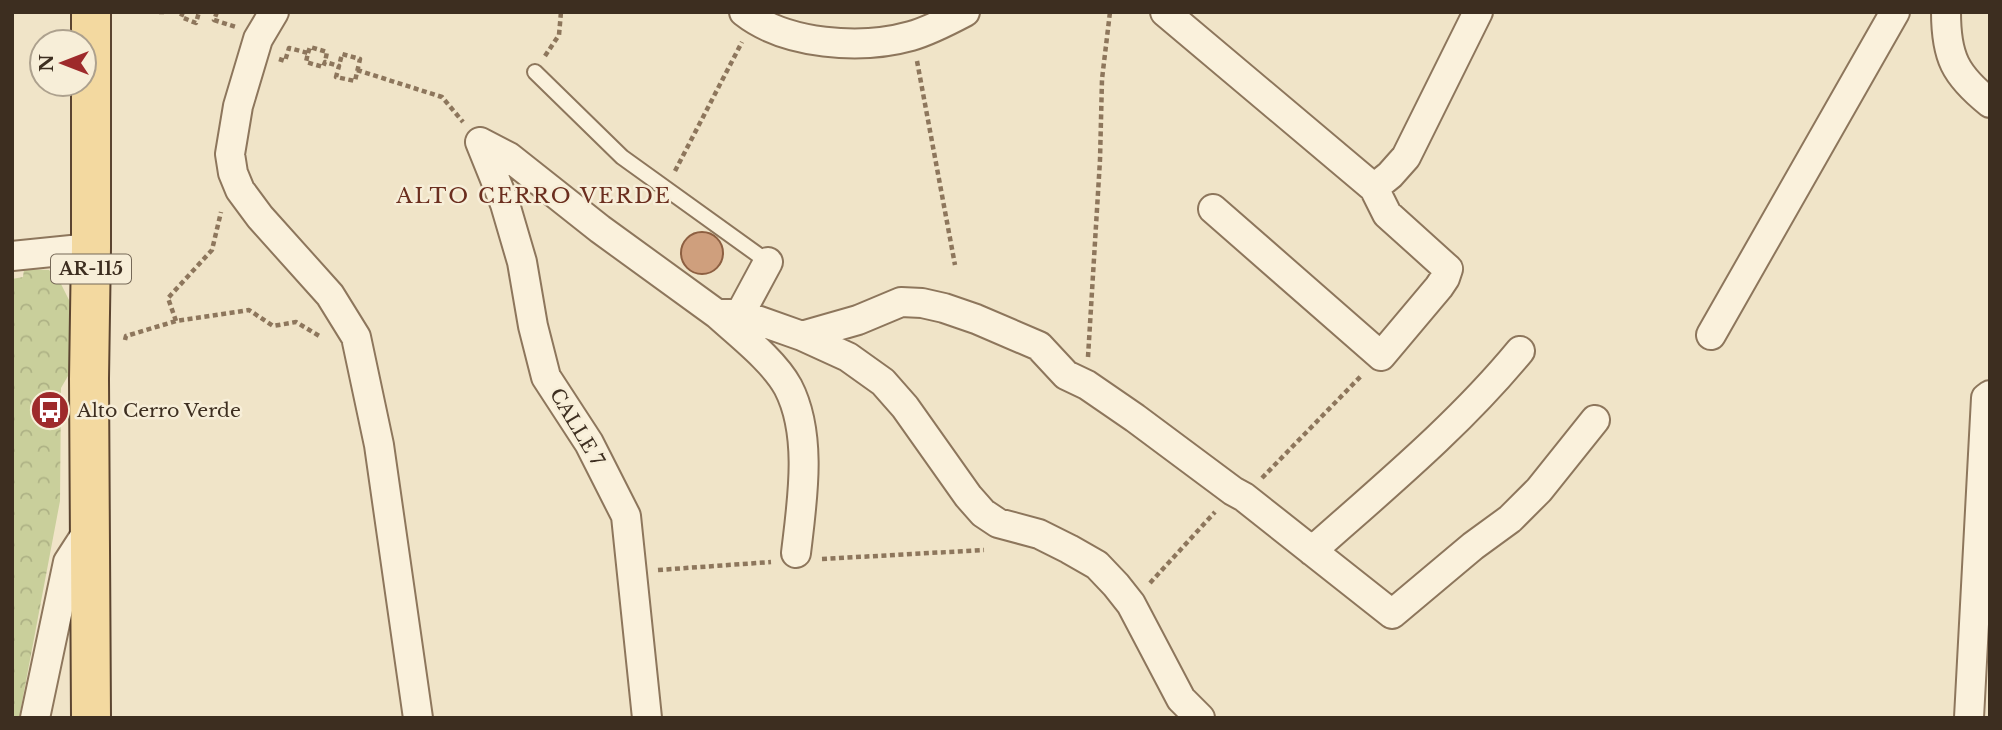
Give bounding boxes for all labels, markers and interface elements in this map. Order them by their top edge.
north arrow [28,28,98,98]
text: N [35,54,58,72]
district label: ALTO CERRO VERDE [395,183,672,209]
road number: AR-115 [51,255,131,284]
street label: CALLE 7 [545,384,609,470]
bus stop icon: Alto Cerro Verde [29,389,71,431]
place label: Alto Cerro Verde [76,399,241,422]

